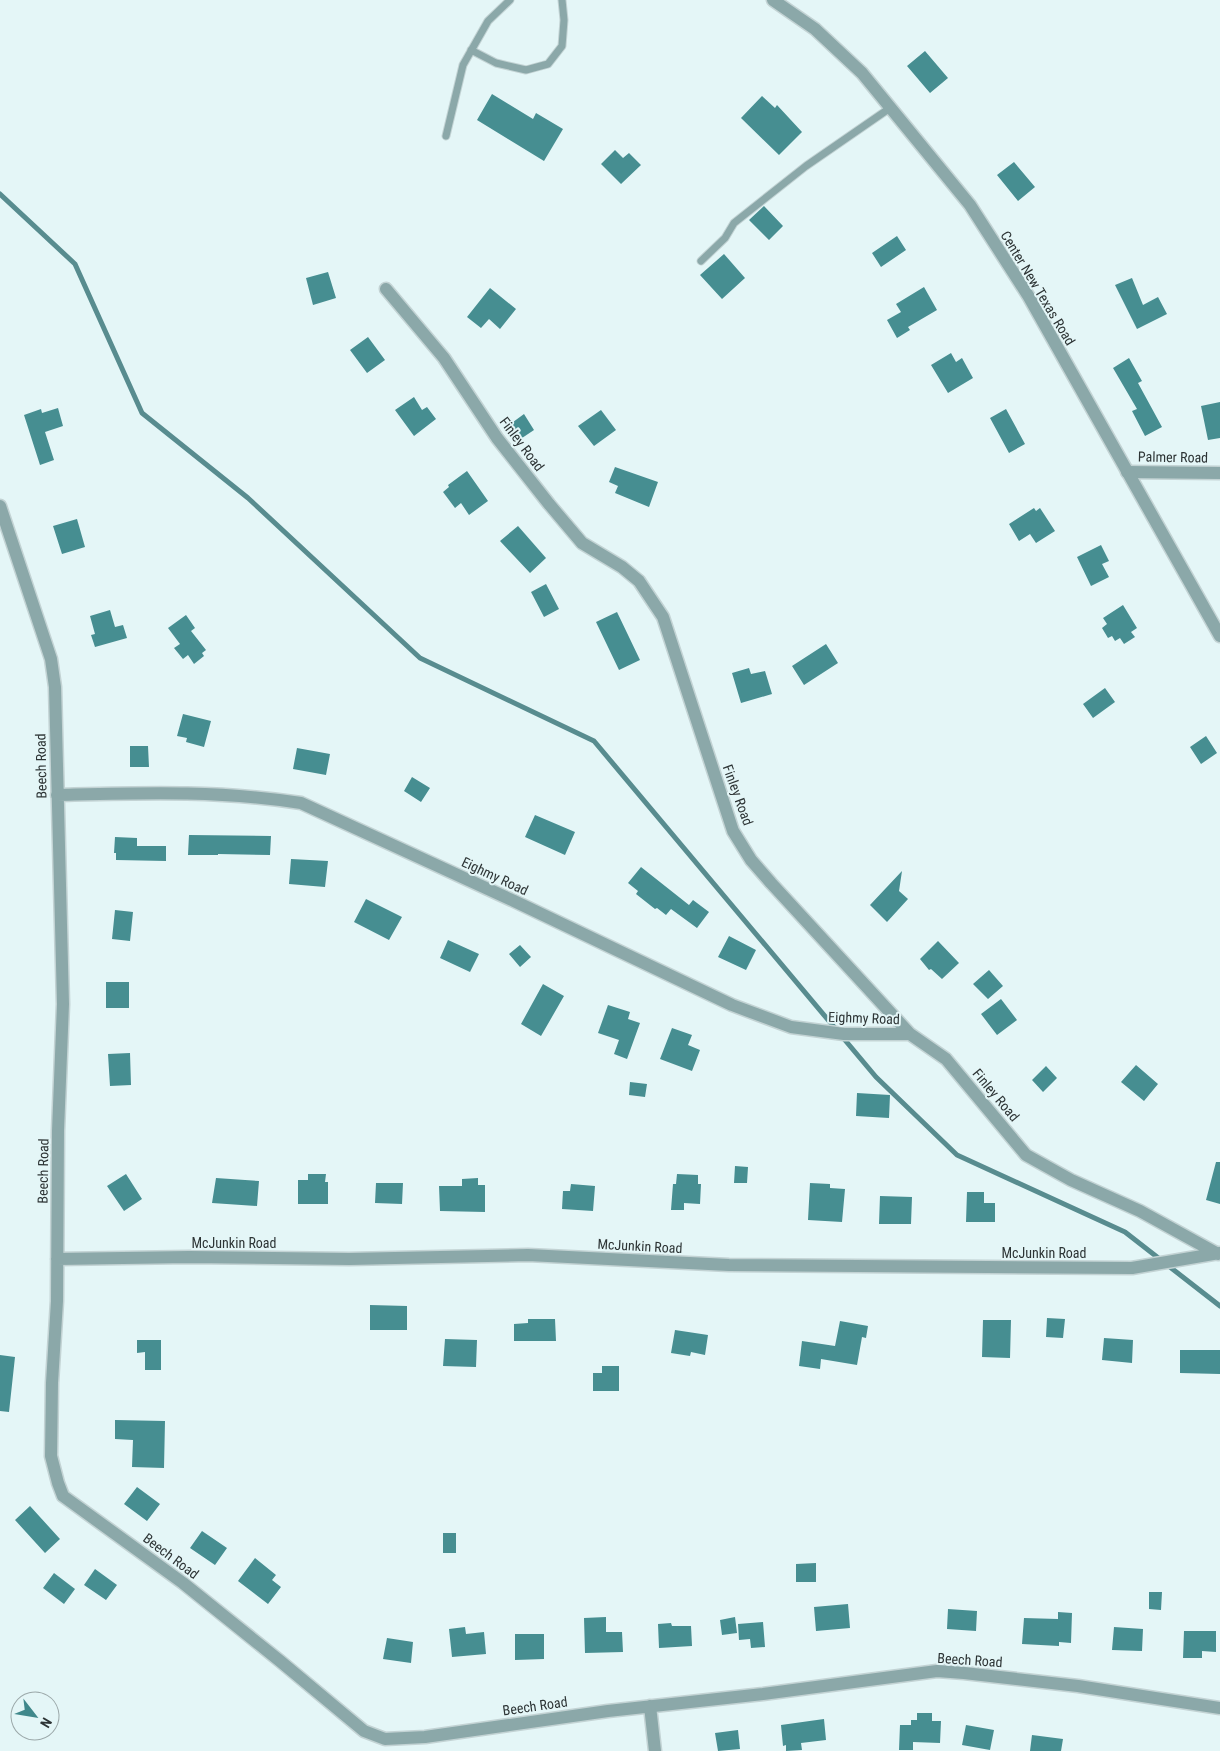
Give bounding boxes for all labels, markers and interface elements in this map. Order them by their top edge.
street label: Center New Texas Road [998,228,1078,348]
street label: Finley Road [496,414,548,474]
street label: Palmer Road [1138,448,1208,466]
street label: Beech Road [32,733,50,799]
street label: Finley Road [720,762,756,828]
street label: Eighmy Road [459,854,531,898]
street label: Eighmy Road [828,1009,900,1027]
street label: Finley Road [969,1066,1023,1124]
street label: Beech Road [34,1138,52,1204]
street label: McJunkin Road [192,1235,276,1251]
street label: McJunkin Road [597,1236,683,1256]
street label: McJunkin Road [1002,1245,1086,1261]
street label: Beech Road [140,1530,202,1582]
street label: Beech Road [937,1650,1003,1670]
north arrow [10,1691,60,1741]
street label: Beech Road [502,1694,568,1718]
text: N [37,1715,55,1730]

